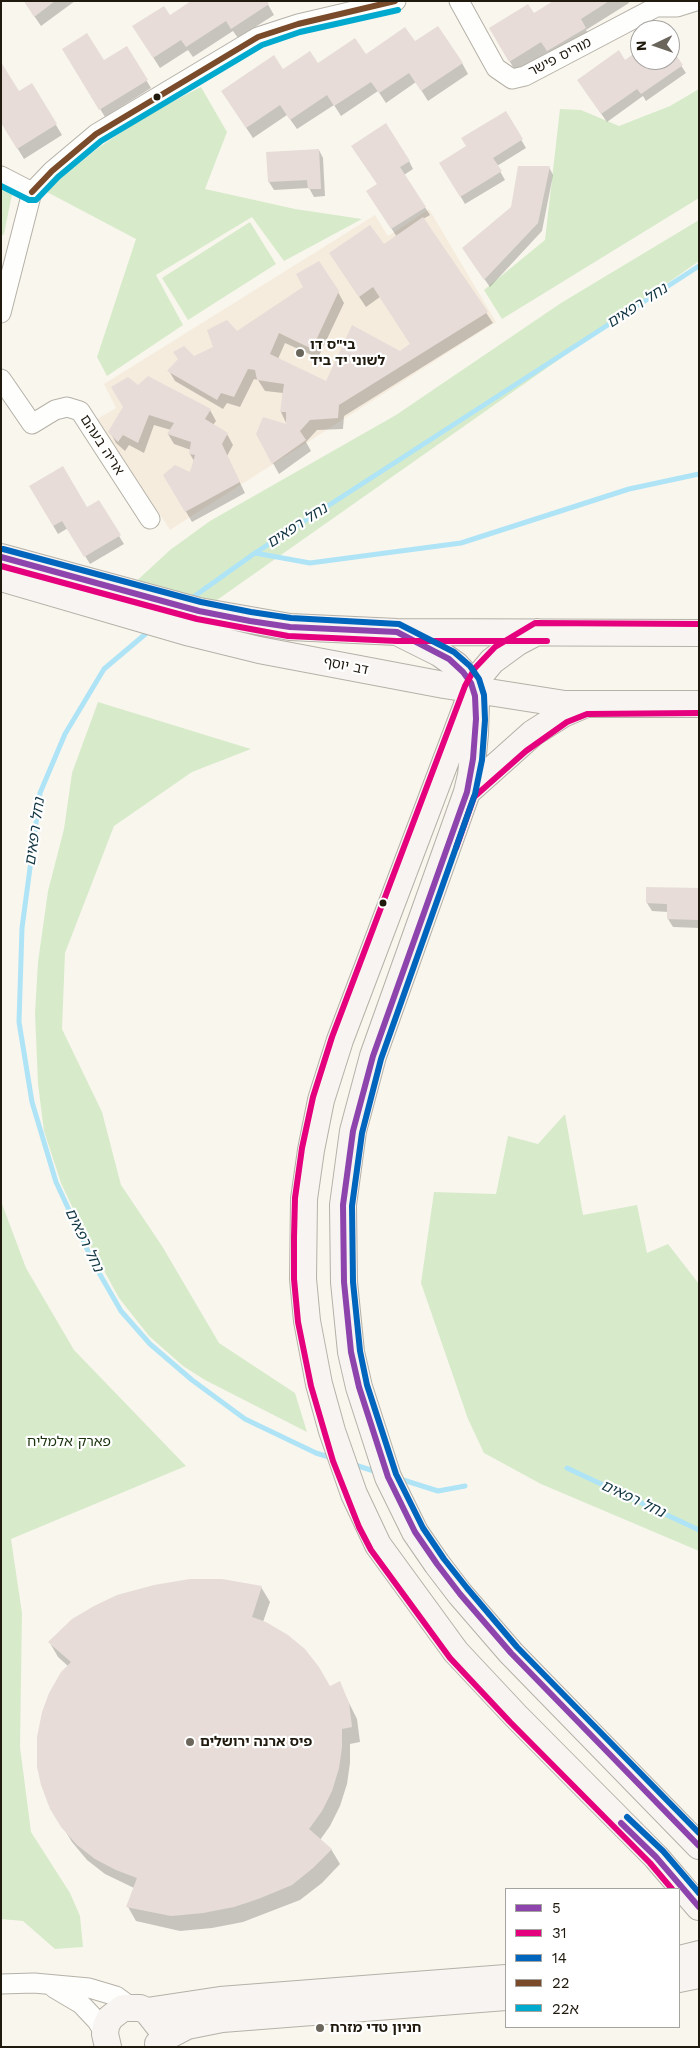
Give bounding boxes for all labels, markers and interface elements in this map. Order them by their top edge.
north arrow [630,20,680,70]
street label: מוריס פישר [526,34,594,80]
text: N [633,40,649,51]
unlabelled marker [152,92,162,102]
water label: נחל רפאים [603,280,671,332]
place label: בי"ס דו לשוני יד ביד [310,337,385,370]
marker: בי"ס דו לשוני יד ביד [294,347,306,359]
street label: אריה בעהם [76,412,128,478]
water label: נחל רפאים [263,500,331,552]
street label: דב יוסף [322,653,370,679]
water label: נחל רפאים [21,797,49,867]
unlabelled marker [378,898,388,908]
water label: נחל רפאים [61,1205,107,1275]
park label: פארק אלמליח [27,1434,111,1450]
water label: נחל רפאים [598,1476,668,1522]
place label: פיס ארנה ירושלים [200,1734,312,1750]
marker: פיס ארנה ירושלים [184,1736,196,1748]
legend [505,1888,680,2028]
text: 5 [552,1899,561,1917]
text: 31 [552,1924,567,1942]
text: 14 [552,1949,567,1967]
text: 22 [552,1974,570,1992]
text: 22א [552,2000,579,2018]
place label: חניון טדי מזרח [330,2020,421,2036]
marker: חניון טדי מזרח [314,2022,326,2034]

